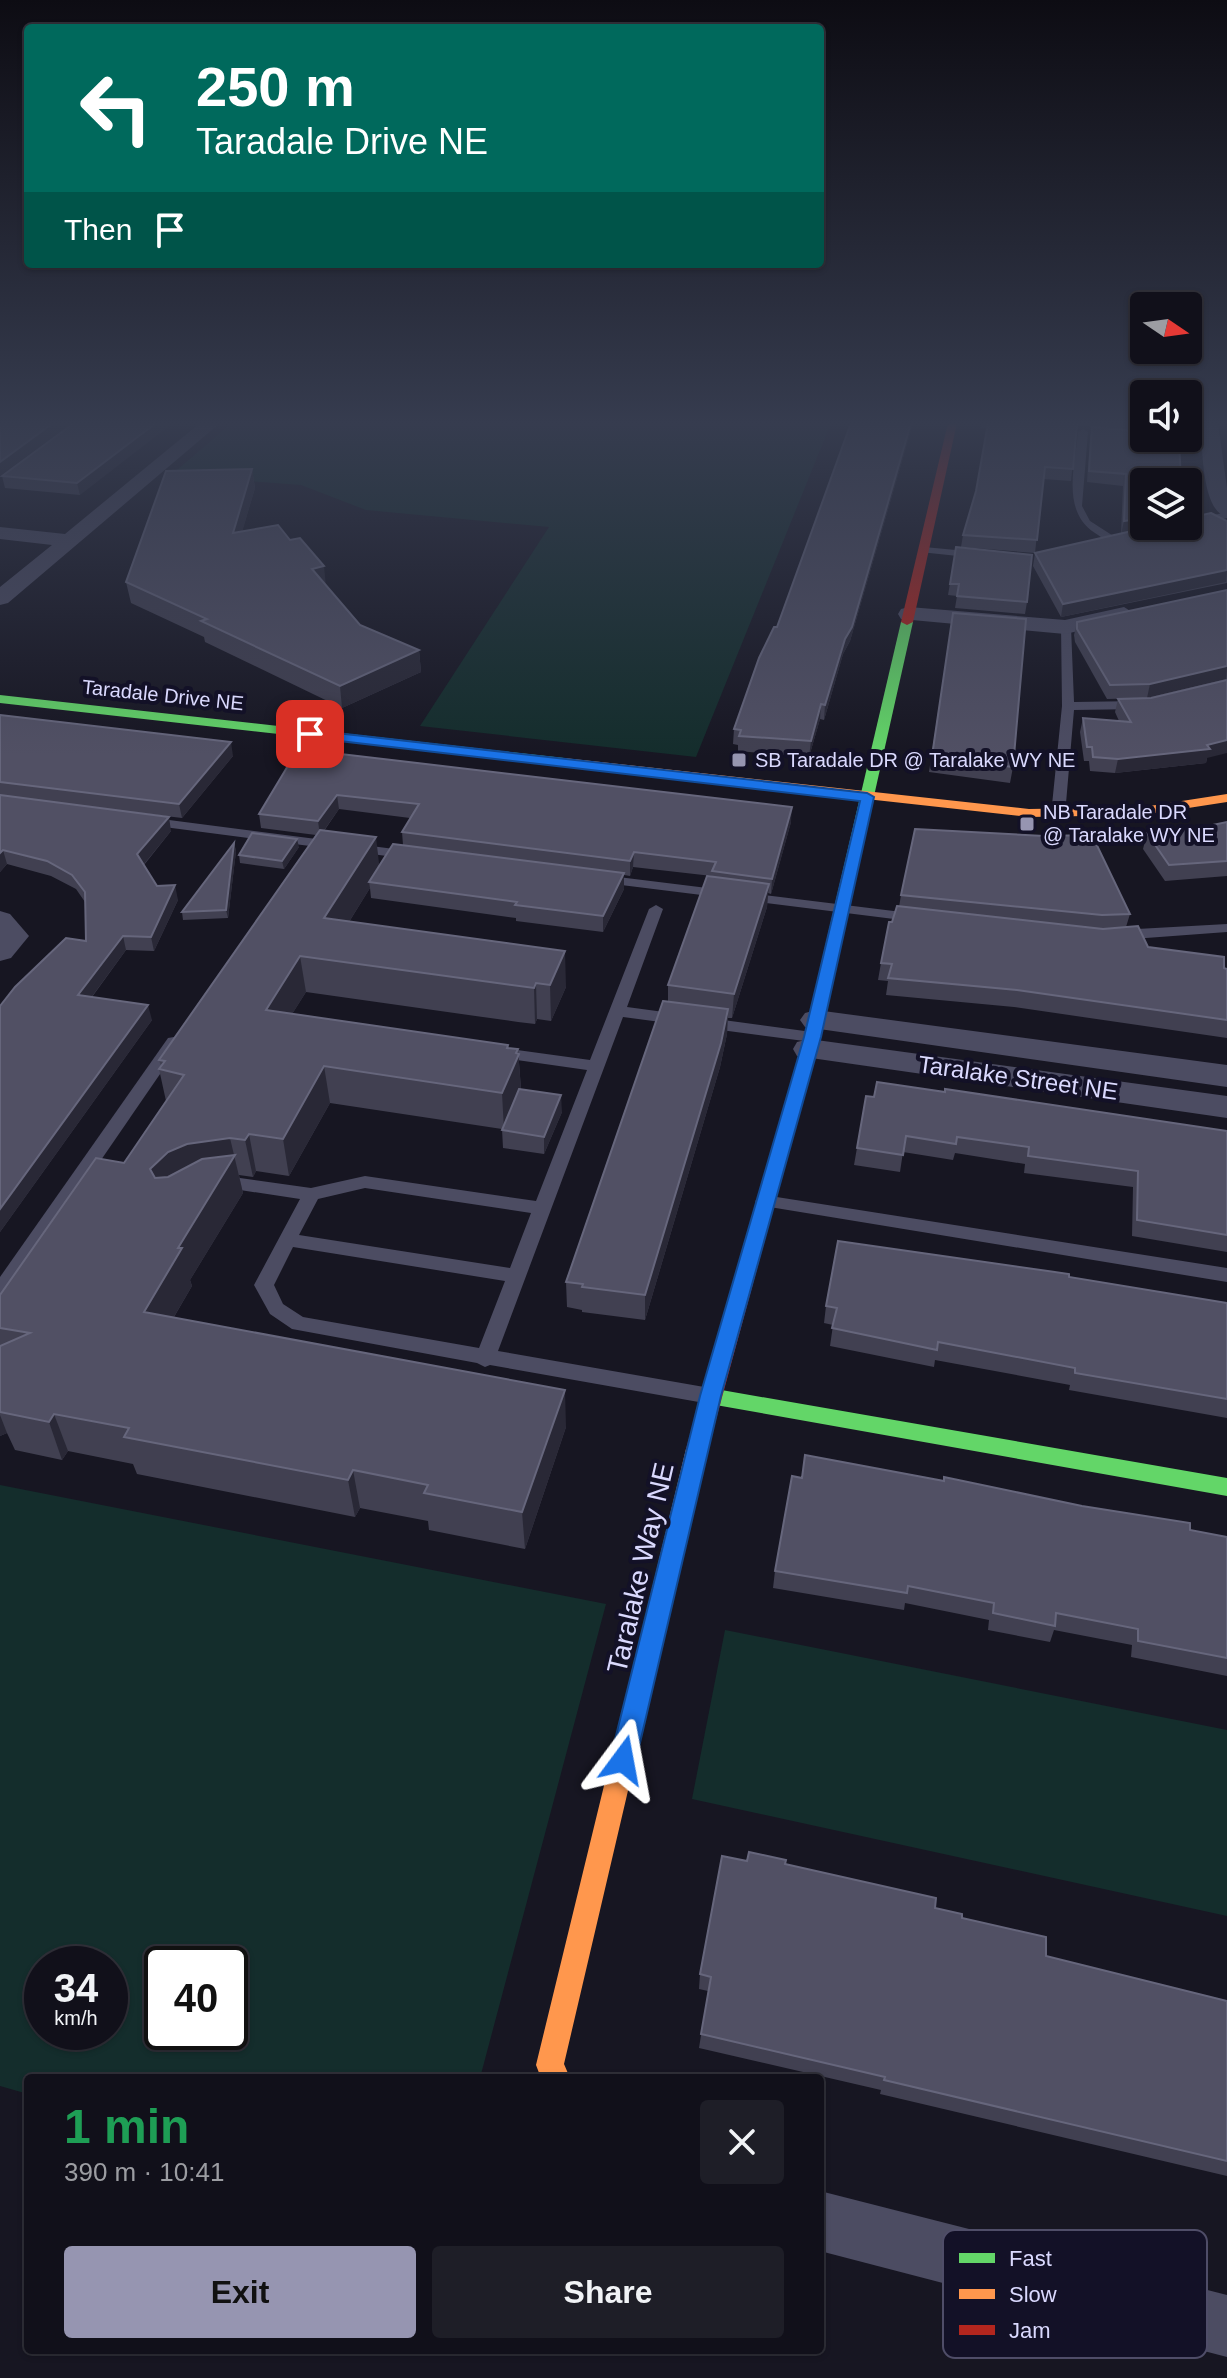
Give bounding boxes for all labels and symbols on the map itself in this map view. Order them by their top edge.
north arrow [1130,292,1202,364]
street label: Taradale Drive NE [81,676,245,714]
pin [276,700,344,768]
place label: SB Taradale DR @ Taralake WY NE [755,749,1075,771]
marker: SB Taradale DR @ Taralake WY NE [730,751,748,769]
place label: NB Taradale DR @ Taralake WY NE [1043,801,1215,846]
marker: NB Taradale DR @ Taralake WY NE [1018,815,1036,833]
street label: Taralake Street NE [916,1050,1120,1105]
street label: Taralake Way NE [601,1460,680,1676]
position arrow [581,1718,665,1802]
speed limit sign: 40 [144,1946,248,2050]
legend [943,2230,1207,2358]
text: Fast [1009,2246,1052,2271]
text: Slow [1009,2282,1057,2307]
text: Jam [1009,2318,1051,2343]

